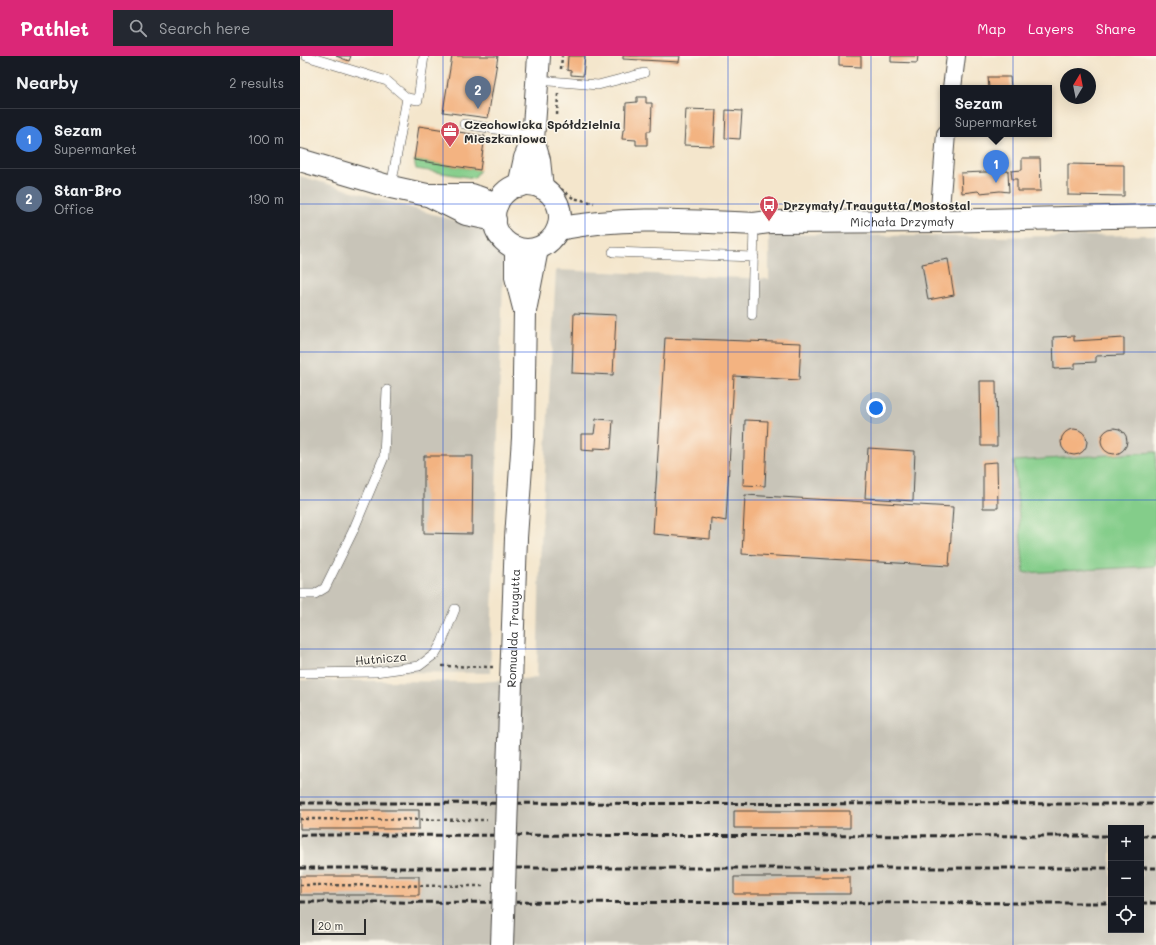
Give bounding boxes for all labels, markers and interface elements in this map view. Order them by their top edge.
search box [113,10,393,46]
text: Pathlet [20,16,89,41]
icon: search [127,17,149,39]
text: Search here [159,18,250,38]
text: Map [977,19,1006,38]
text: Layers [1028,19,1074,38]
text: Share [1096,19,1136,38]
north arrow [1060,68,1096,104]
text: Nearby [16,71,78,93]
text: 2 results [229,74,284,91]
pin: 2 [465,76,491,109]
popup [940,85,1052,137]
text: Sezam [955,93,1003,113]
text: Supermarket [955,113,1037,130]
place label: Czechowicka Spółdzielnia Mieszkaniowa [464,116,621,146]
text: Sezam [54,120,102,140]
office icon: Czechowicka Spółdzielnia Mieszkaniowa [439,120,461,148]
text: 1 [26,130,32,147]
text: 100 m [248,130,284,147]
text: Supermarket [54,140,137,157]
pin: 1 [983,150,1009,183]
text: Stan-Bro [54,180,121,200]
text: 2 [25,190,33,207]
text: 190 m [248,190,284,207]
bus stop icon: Drzymały/Traugutta/Mostostal [758,194,780,222]
place label: Drzymały/Traugutta/Mostostal [783,197,970,213]
text: Office [54,200,94,217]
street label: Michała Drzymały [850,213,954,230]
your location [866,398,886,418]
street label: Romualda Traugutta [503,569,523,688]
street label: Hutnicza [354,648,408,668]
map controls [1108,825,1144,933]
button: + [1108,825,1144,861]
button: − [1108,861,1144,897]
button: locate [1108,897,1144,933]
scale bar [312,917,366,936]
text: 20 m [318,918,343,933]

